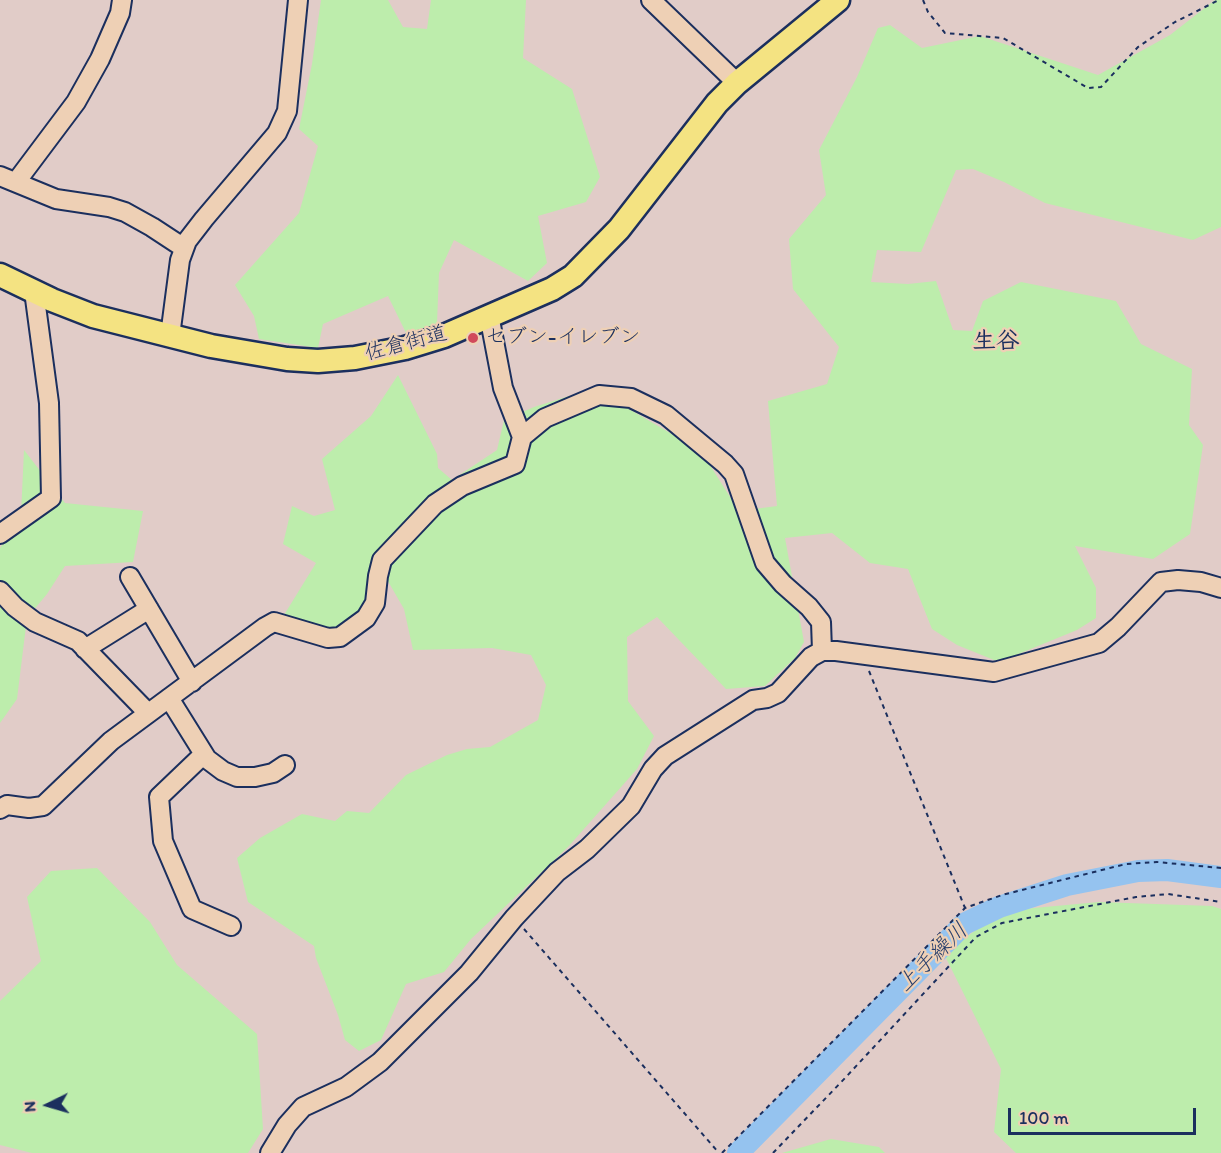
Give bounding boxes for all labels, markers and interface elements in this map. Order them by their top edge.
street label: 佐倉街道 [362,321,450,367]
place label: セブン-イレブン [485,325,640,351]
district label: 生谷 [972,328,1020,356]
marker: セブン-イレブン [466,331,480,345]
water label: 上手繰川 [892,918,974,998]
north arrow [18,1075,78,1135]
scale bar [1011,1096,1198,1134]
text: N [20,1100,40,1113]
text: 100 m [1019,1107,1069,1129]

